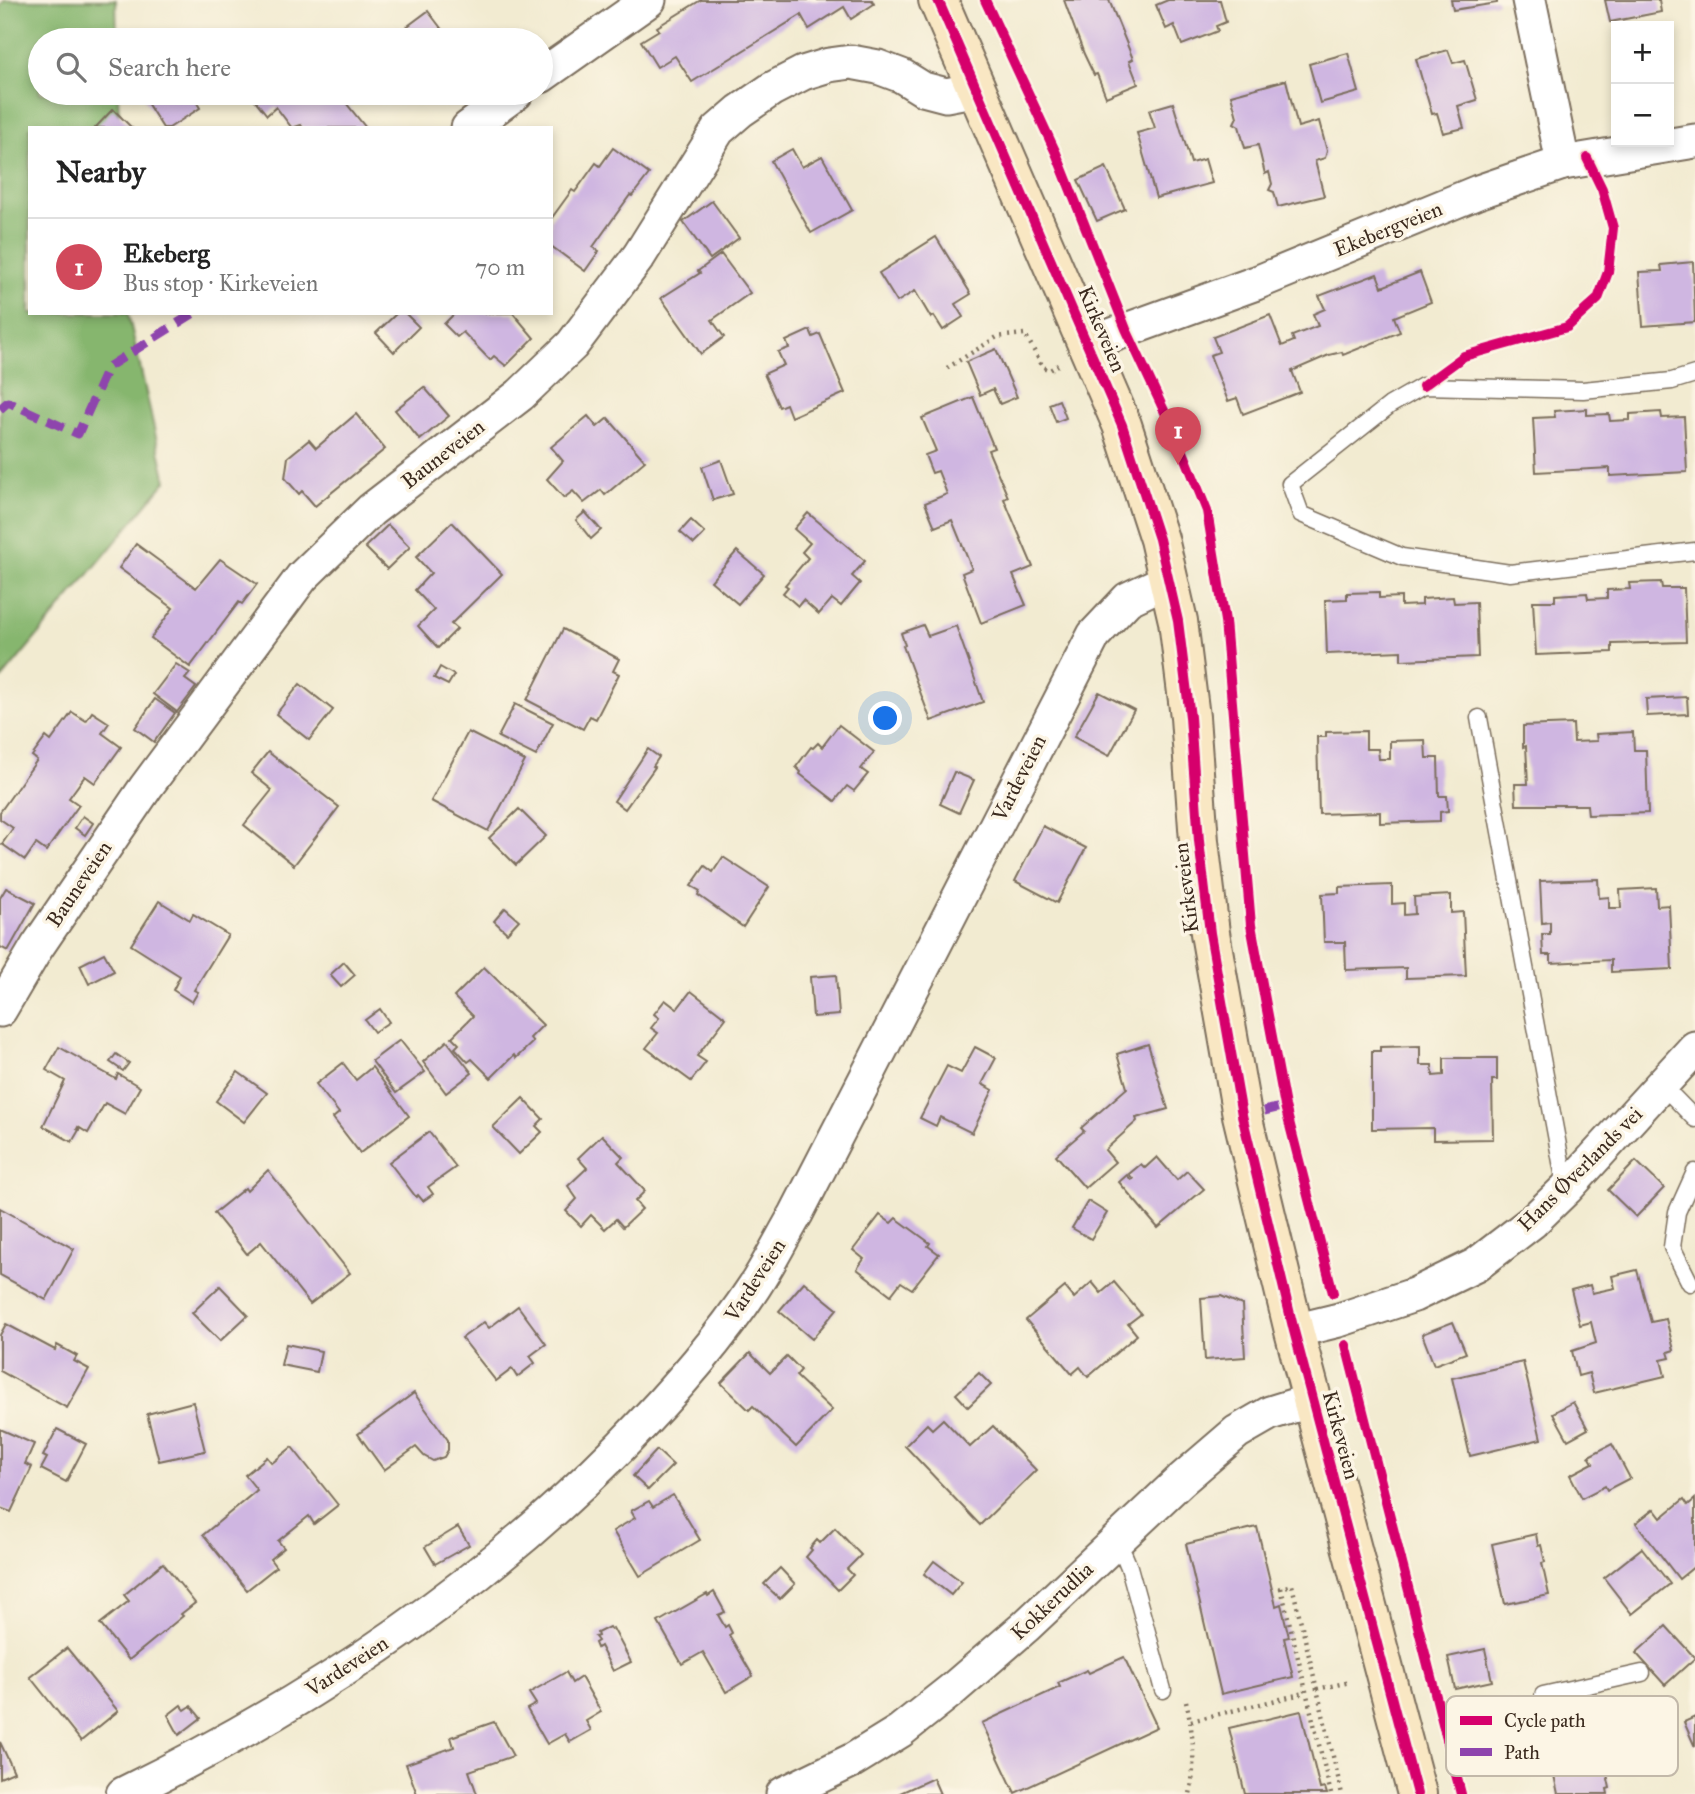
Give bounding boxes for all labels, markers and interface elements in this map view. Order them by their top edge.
map controls [1611,21,1674,147]
button: + [1611,21,1674,84]
search box [28,28,553,105]
icon: search [52,48,90,86]
text: Search here [108,51,231,83]
button: − [1611,84,1674,147]
text: Nearby [56,154,146,190]
street label: Ekebergveien [1330,195,1446,263]
text: Ekeberg [123,237,210,269]
text: 1 [74,253,84,281]
text: 70 m [475,253,525,281]
text: Bus stop · Kirkeveien [123,269,318,297]
street label: Kirkeveien [1072,282,1132,376]
pin: 1 [1155,407,1201,465]
street label: Bauneveien [396,413,490,495]
your location [868,701,902,735]
street label: Vardeveien [986,731,1052,826]
street label: Bauneveien [41,836,117,932]
street label: Kirkeveien [1168,841,1204,935]
street label: Hans Øverlands vei [1512,1101,1648,1237]
street label: Vardeveien [718,1234,791,1327]
street label: Kirkeveien [1317,1388,1365,1482]
street label: Kokkerudlia [1005,1556,1099,1646]
street label: Vardeveien [300,1630,393,1703]
legend [1446,1696,1678,1776]
text: Cycle path [1504,1709,1586,1732]
text: Path [1504,1741,1540,1764]

